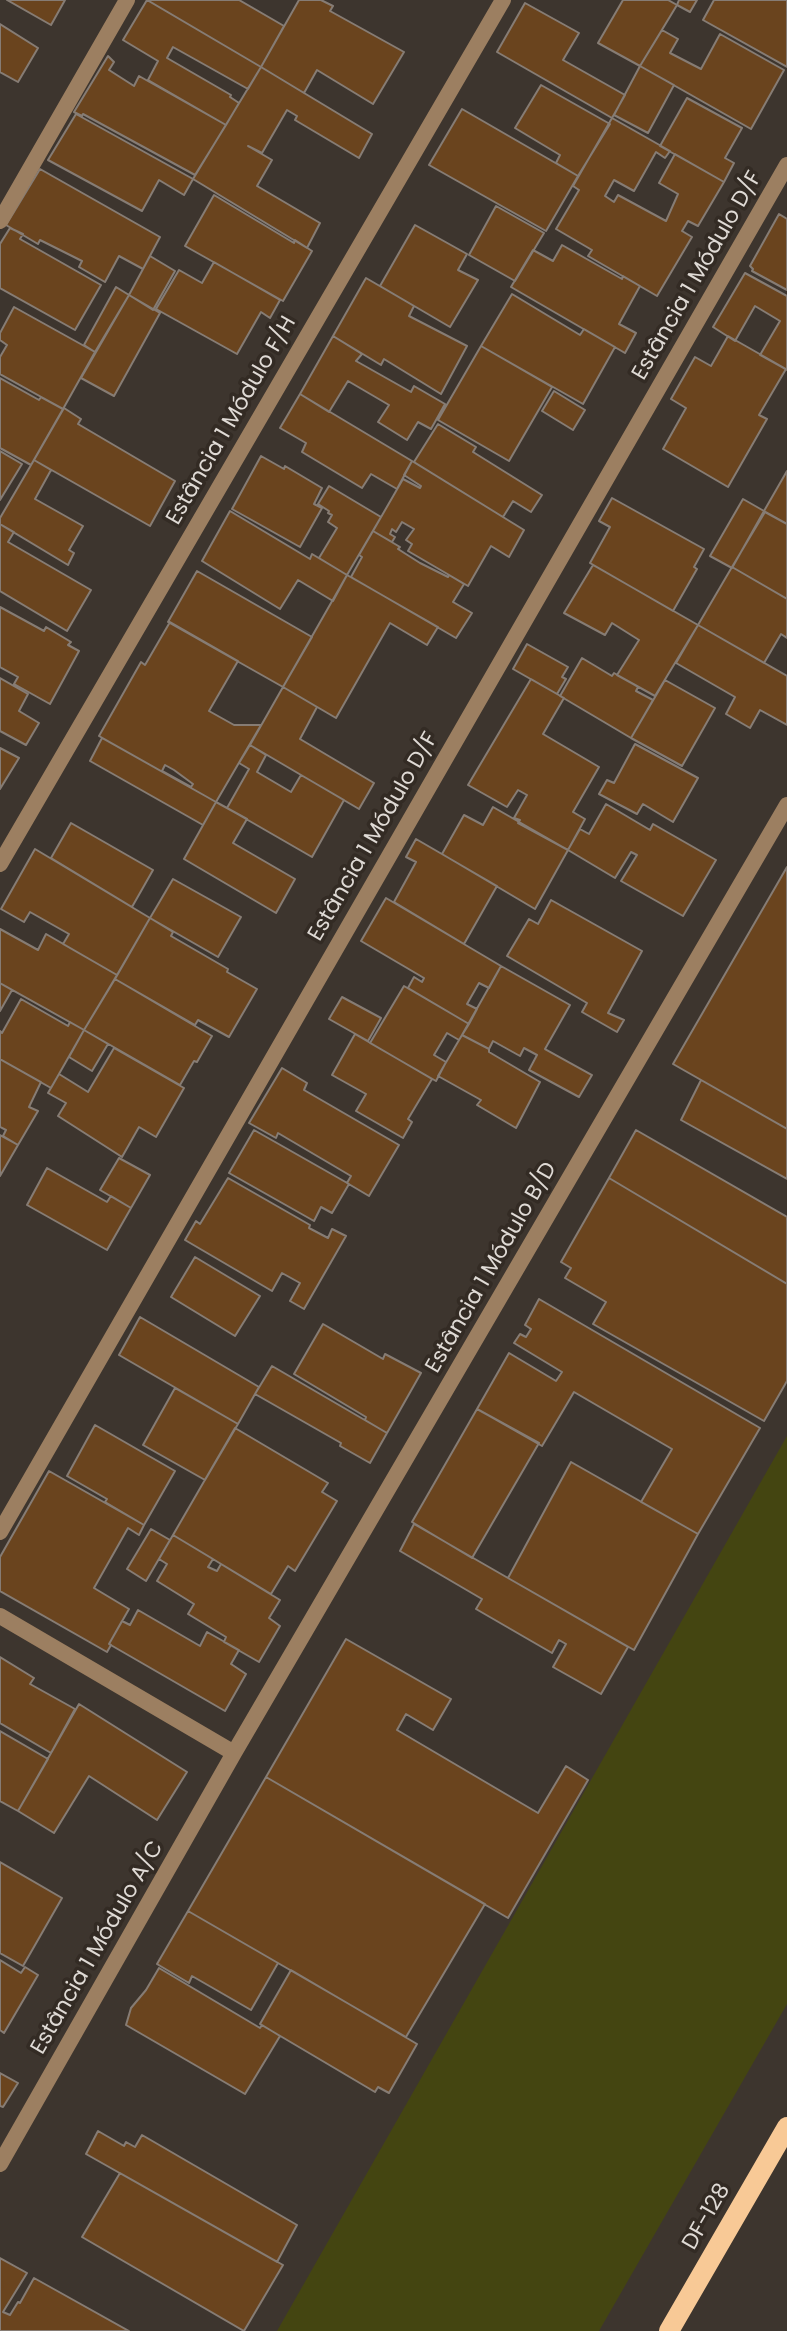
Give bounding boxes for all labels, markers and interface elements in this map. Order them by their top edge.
street label: Estância 1 Módulo D/F [627,167,769,385]
street label: Estância 1 Módulo F/H [161,312,303,530]
street label: Estância 1 Módulo D/F [303,728,445,946]
street label: Estância 1 Módulo B/D [421,1158,563,1378]
street label: Estância 1 Módulo A/C [26,1837,170,2059]
street label: DF-128 [677,2179,737,2255]

